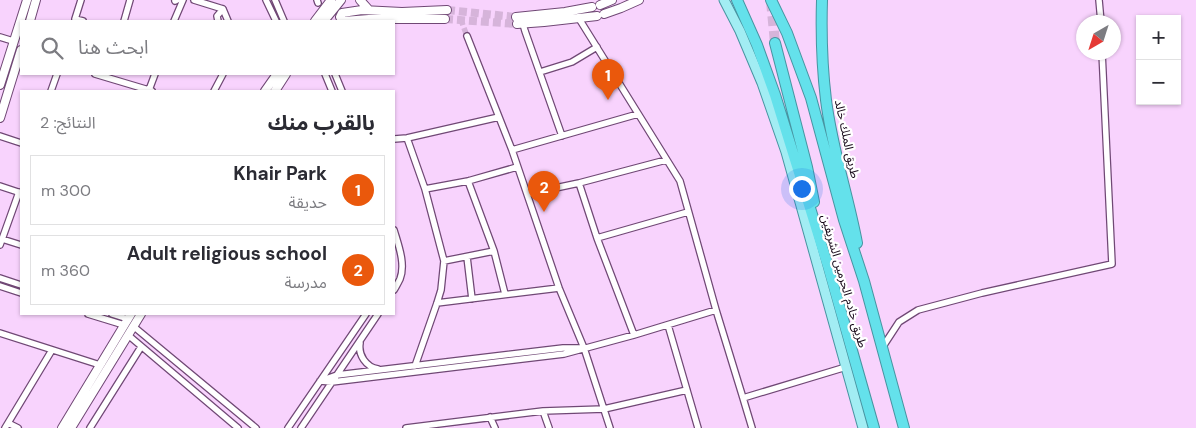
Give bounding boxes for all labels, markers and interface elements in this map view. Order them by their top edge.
north arrow [1076,15,1121,60]
map controls [1136,15,1181,105]
button: + [1136,15,1181,60]
search box [20,20,395,75]
icon: search [38,34,66,62]
text: ابحث هنا [78,35,149,60]
pin: 1 [592,59,624,100]
button: − [1136,60,1181,105]
street label: طريق الملك خالد [831,98,863,180]
text: بالقرب منك [268,109,375,137]
text: النتائج: 2 [40,112,95,133]
text: Khair Park [233,161,327,186]
pin: 2 [528,171,560,212]
your location [789,176,815,202]
text: 300 m [41,180,91,201]
text: 1 [355,180,361,201]
text: حديقة [289,192,327,213]
street label: طريق خادم الحرمين الشريفين [816,212,871,350]
text: Adult religious school [127,241,327,266]
text: 360 m [41,260,90,281]
text: 2 [353,260,363,281]
text: مدرسة [284,272,327,293]

